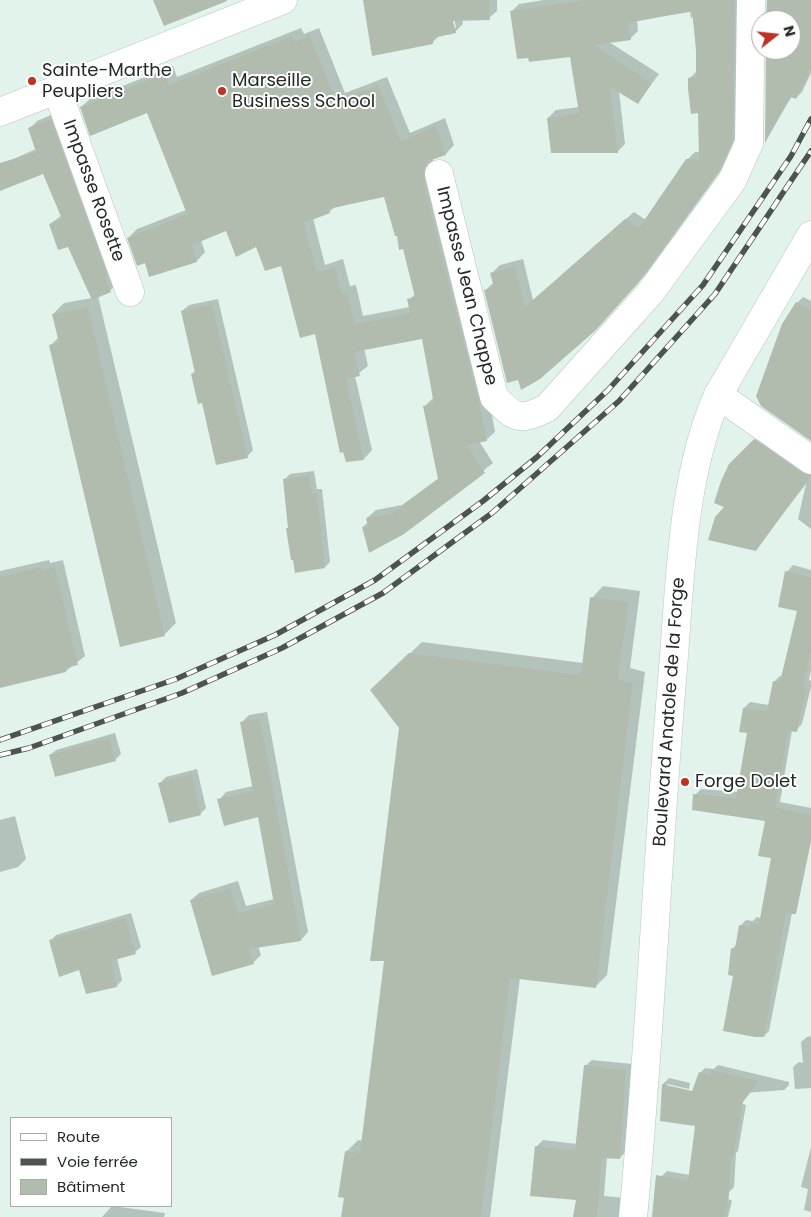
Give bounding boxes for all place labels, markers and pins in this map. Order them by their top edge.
place label: Sainte-Marthe Peupliers [42,60,172,102]
place label: Marseille Business School [232,70,375,112]
marker: Sainte-Marthe Peupliers [26,75,38,87]
marker: Marseille Business School [216,85,228,97]
place label: Forge Dolet [695,771,797,793]
marker: Forge Dolet [679,776,691,788]

